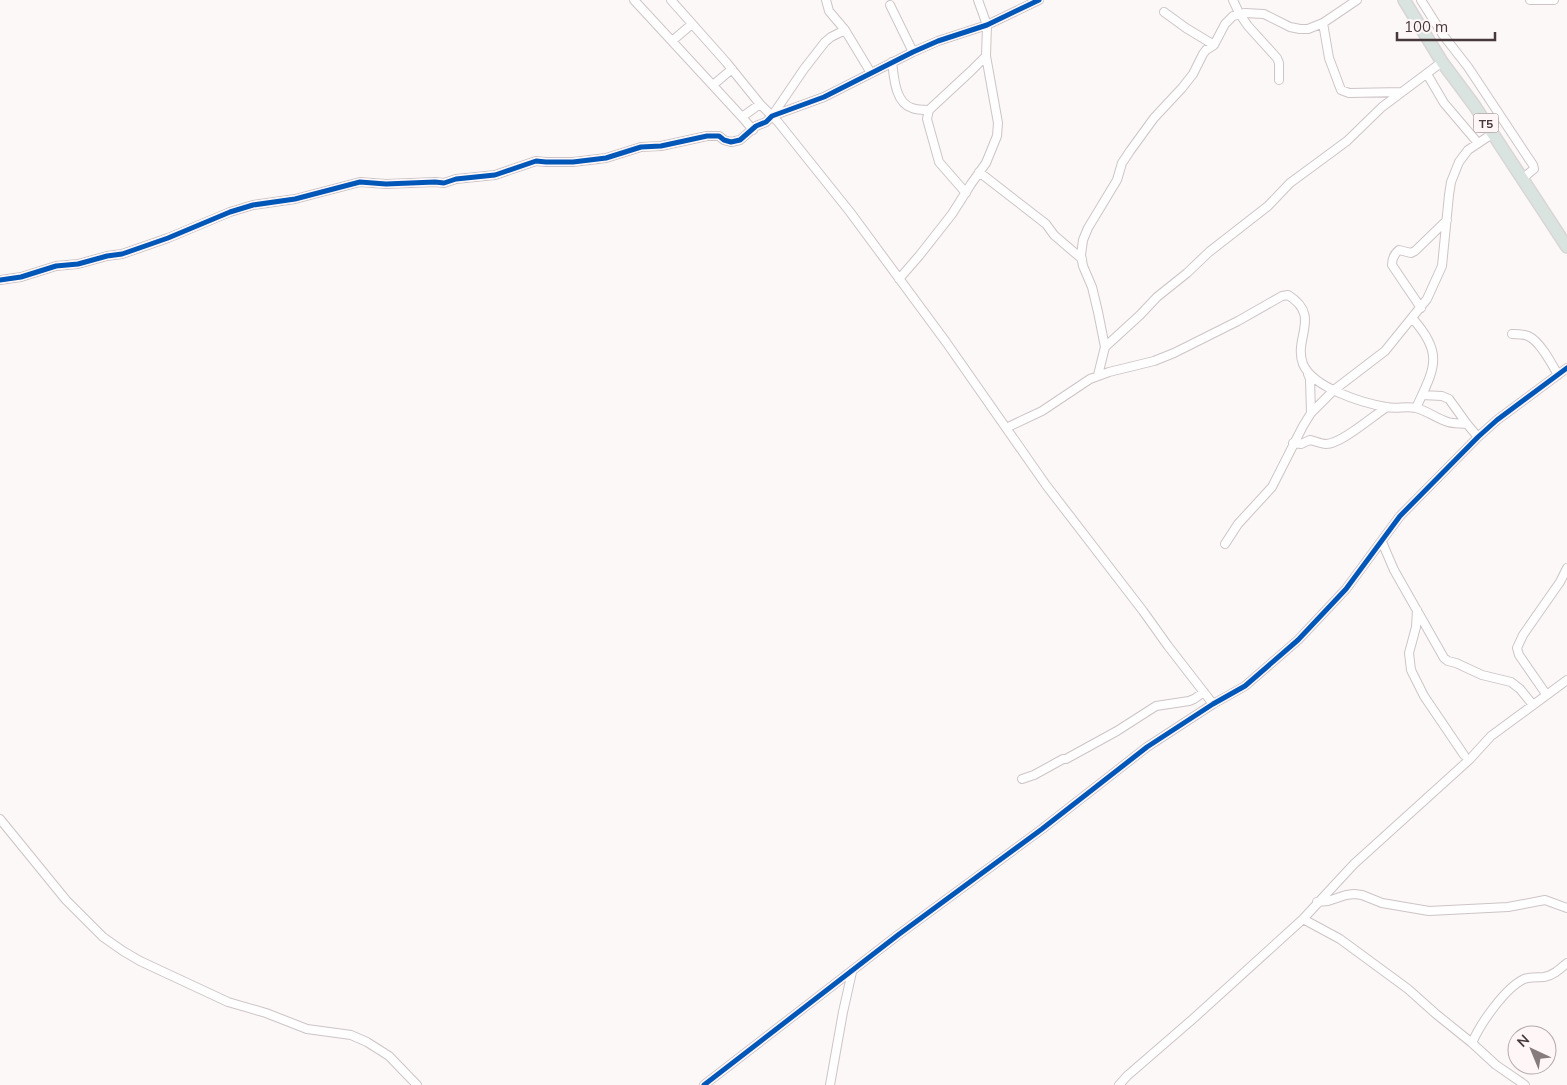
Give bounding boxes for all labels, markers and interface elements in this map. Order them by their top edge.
scale bar [1397,10,1494,42]
text: 100 m [1404,17,1448,36]
road number: T5 [1474,114,1498,132]
north arrow [1507,1025,1557,1075]
text: N [1513,1031,1533,1051]

